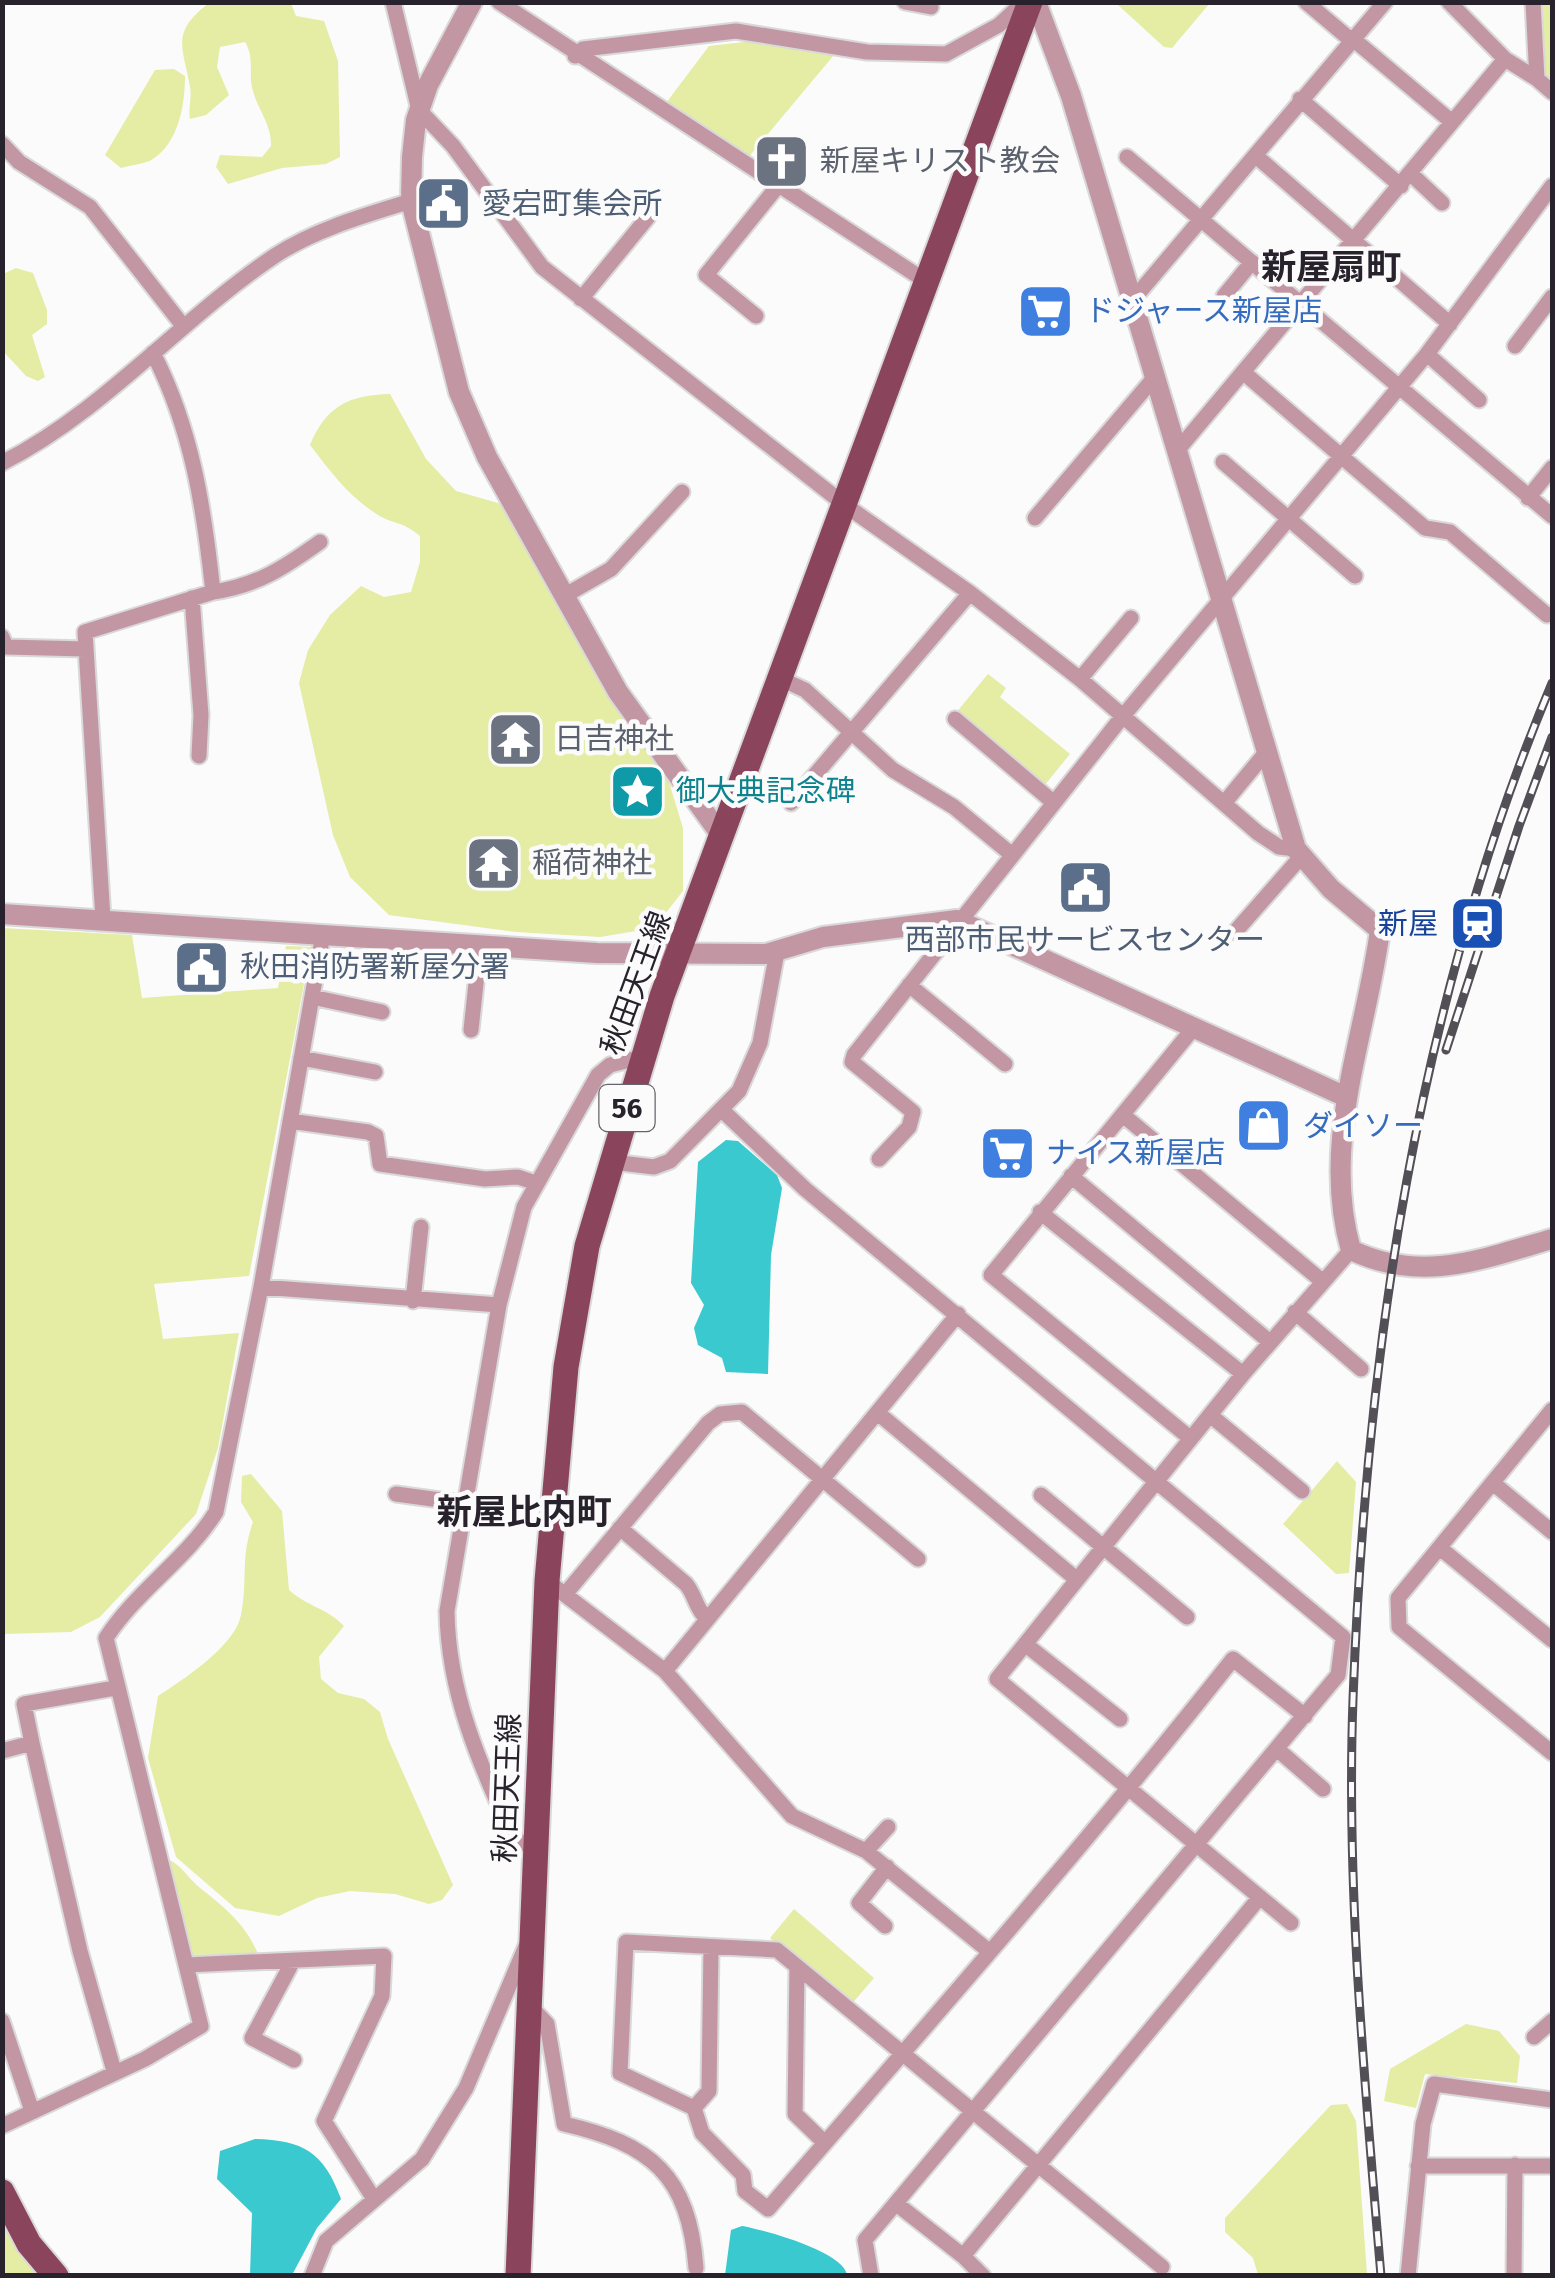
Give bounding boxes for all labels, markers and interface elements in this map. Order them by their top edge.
church icon: 新屋キリスト教会 [751,131,811,191]
place label: 新屋キリスト教会 [820,143,1060,179]
public building icon: 愛宕町集会所 [413,174,473,234]
place label: 愛宕町集会所 [482,186,662,222]
district label: 新屋扇町 [1261,246,1401,288]
supermarket icon: ドジャース新屋店 [1016,281,1076,341]
place label: ドジャース新屋店 [1085,293,1322,329]
temple icon: 日吉神社 [485,709,545,769]
place label: 日吉神社 [554,721,674,757]
place icon: 御大典記念碑 [607,761,667,821]
place label: 御大典記念碑 [676,773,856,809]
temple icon: 稲荷神社 [463,833,523,893]
place label: 稲荷神社 [532,845,652,881]
public building icon: 西部市民サービスセンター [1055,857,1115,917]
station icon: 新屋 [1447,894,1507,954]
street label: 秋田天王線 [593,906,679,1060]
place label: 新屋 [1378,906,1438,942]
place label: 西部市民サービスセンター [905,922,1265,958]
public building icon: 秋田消防署新屋分署 [171,937,231,997]
place label: 秋田消防署新屋分署 [240,949,510,985]
road number: 56 [600,1085,654,1131]
shop icon: ダイソー [1234,1096,1294,1156]
place label: ダイソー [1303,1108,1423,1144]
supermarket icon: ナイス新屋店 [977,1123,1037,1183]
place label: ナイス新屋店 [1046,1135,1225,1171]
district label: 新屋比内町 [436,1491,612,1533]
street label: 秋田天王線 [486,1712,528,1864]

